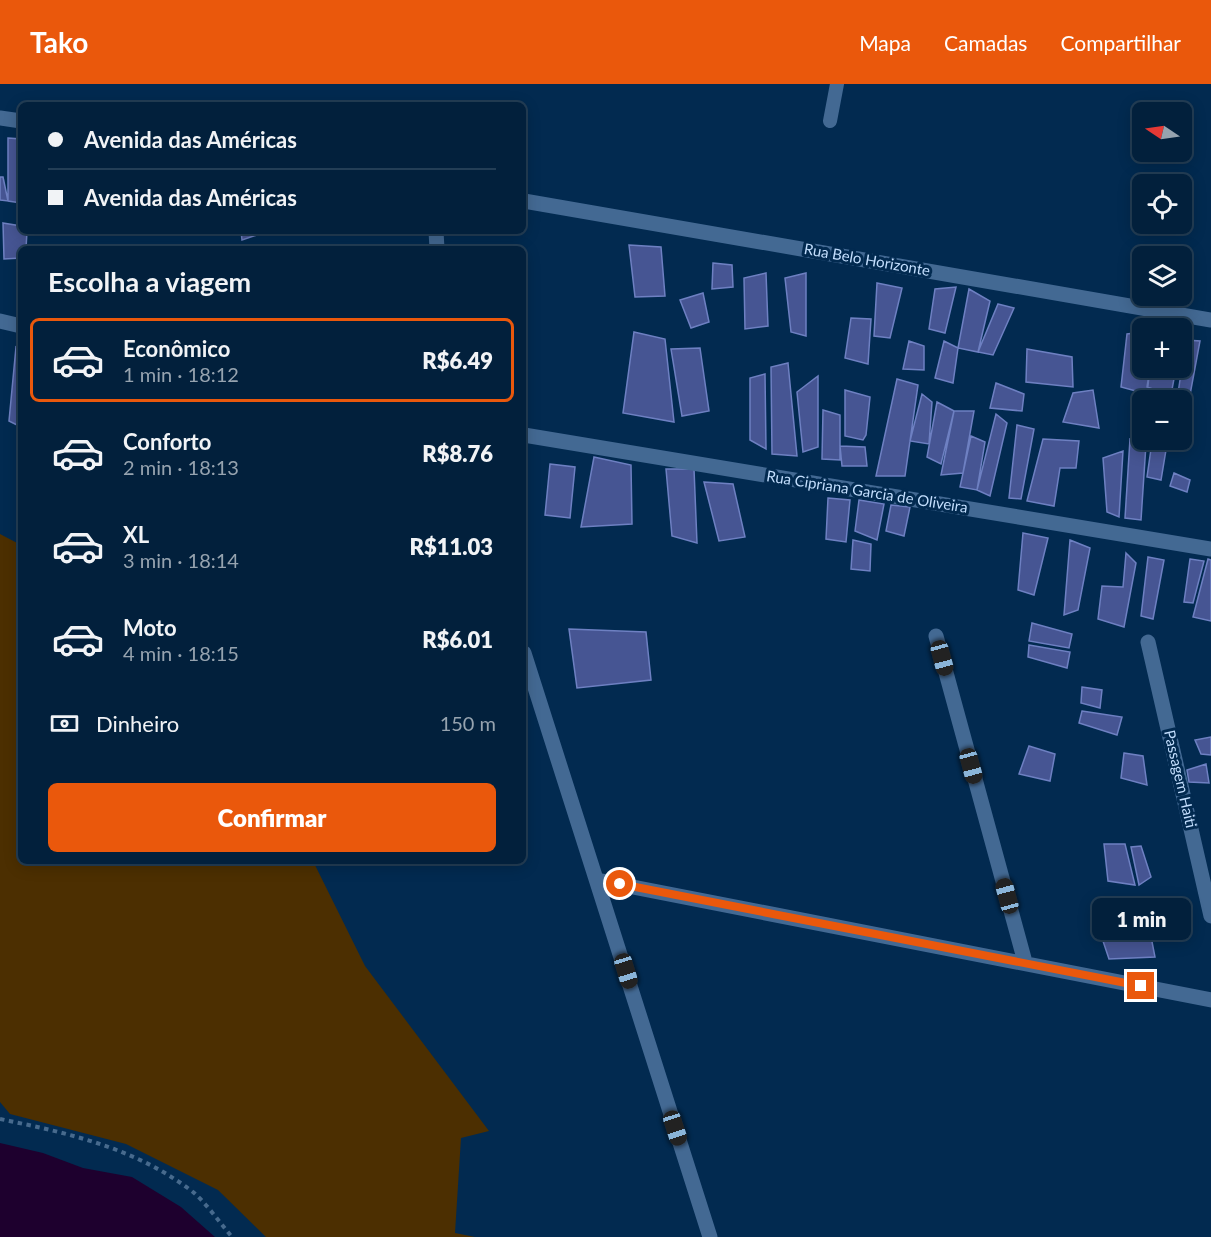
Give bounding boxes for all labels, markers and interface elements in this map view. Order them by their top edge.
text: Tako [30,25,88,59]
text: Mapa [859,30,911,55]
text: Camadas [944,30,1027,55]
text: Compartilhar [1060,30,1181,55]
north arrow [1132,102,1192,162]
map controls [1132,102,1192,450]
text: Avenida das Américas [84,126,297,153]
button: locate [1132,174,1192,234]
text: Avenida das Américas [84,184,297,211]
street label: Rua Belo Horizonte [803,239,932,279]
button: layers [1132,246,1192,306]
text: Escolha a viagem [48,265,251,298]
button: + [1132,318,1192,378]
icon: car [51,333,105,387]
text: Econômico [123,335,230,362]
text: R$6.49 [422,347,493,374]
text: 1 min · 18:12 [123,362,239,386]
button: − [1132,390,1192,450]
icon: car [51,426,105,480]
text: Conforto [123,428,211,455]
text: R$8.76 [422,440,493,467]
text: 2 min · 18:13 [123,455,239,479]
street label: Rua Cipriana Garcia de Oliveira [765,466,969,516]
icon: car [51,519,105,573]
text: XL [123,521,149,548]
text: R$11.03 [409,533,493,560]
text: 3 min · 18:14 [123,548,239,572]
icon: car [51,612,105,666]
text: Moto [123,614,177,641]
text: R$6.01 [422,626,493,653]
car [929,638,955,678]
text: 4 min · 18:15 [123,641,239,665]
icon: cash [48,707,81,740]
text: Dinheiro [96,710,179,737]
text: 150 m [440,711,496,735]
street label: Passagem Haiti [1161,728,1201,830]
car [958,746,984,786]
button: Confirmar [48,783,496,852]
route start [606,870,633,897]
car [994,876,1020,916]
callout: 1 min [1092,899,1190,941]
text: 1 min [1117,907,1166,931]
car [612,951,640,991]
route end [1127,972,1154,999]
car [661,1108,689,1148]

